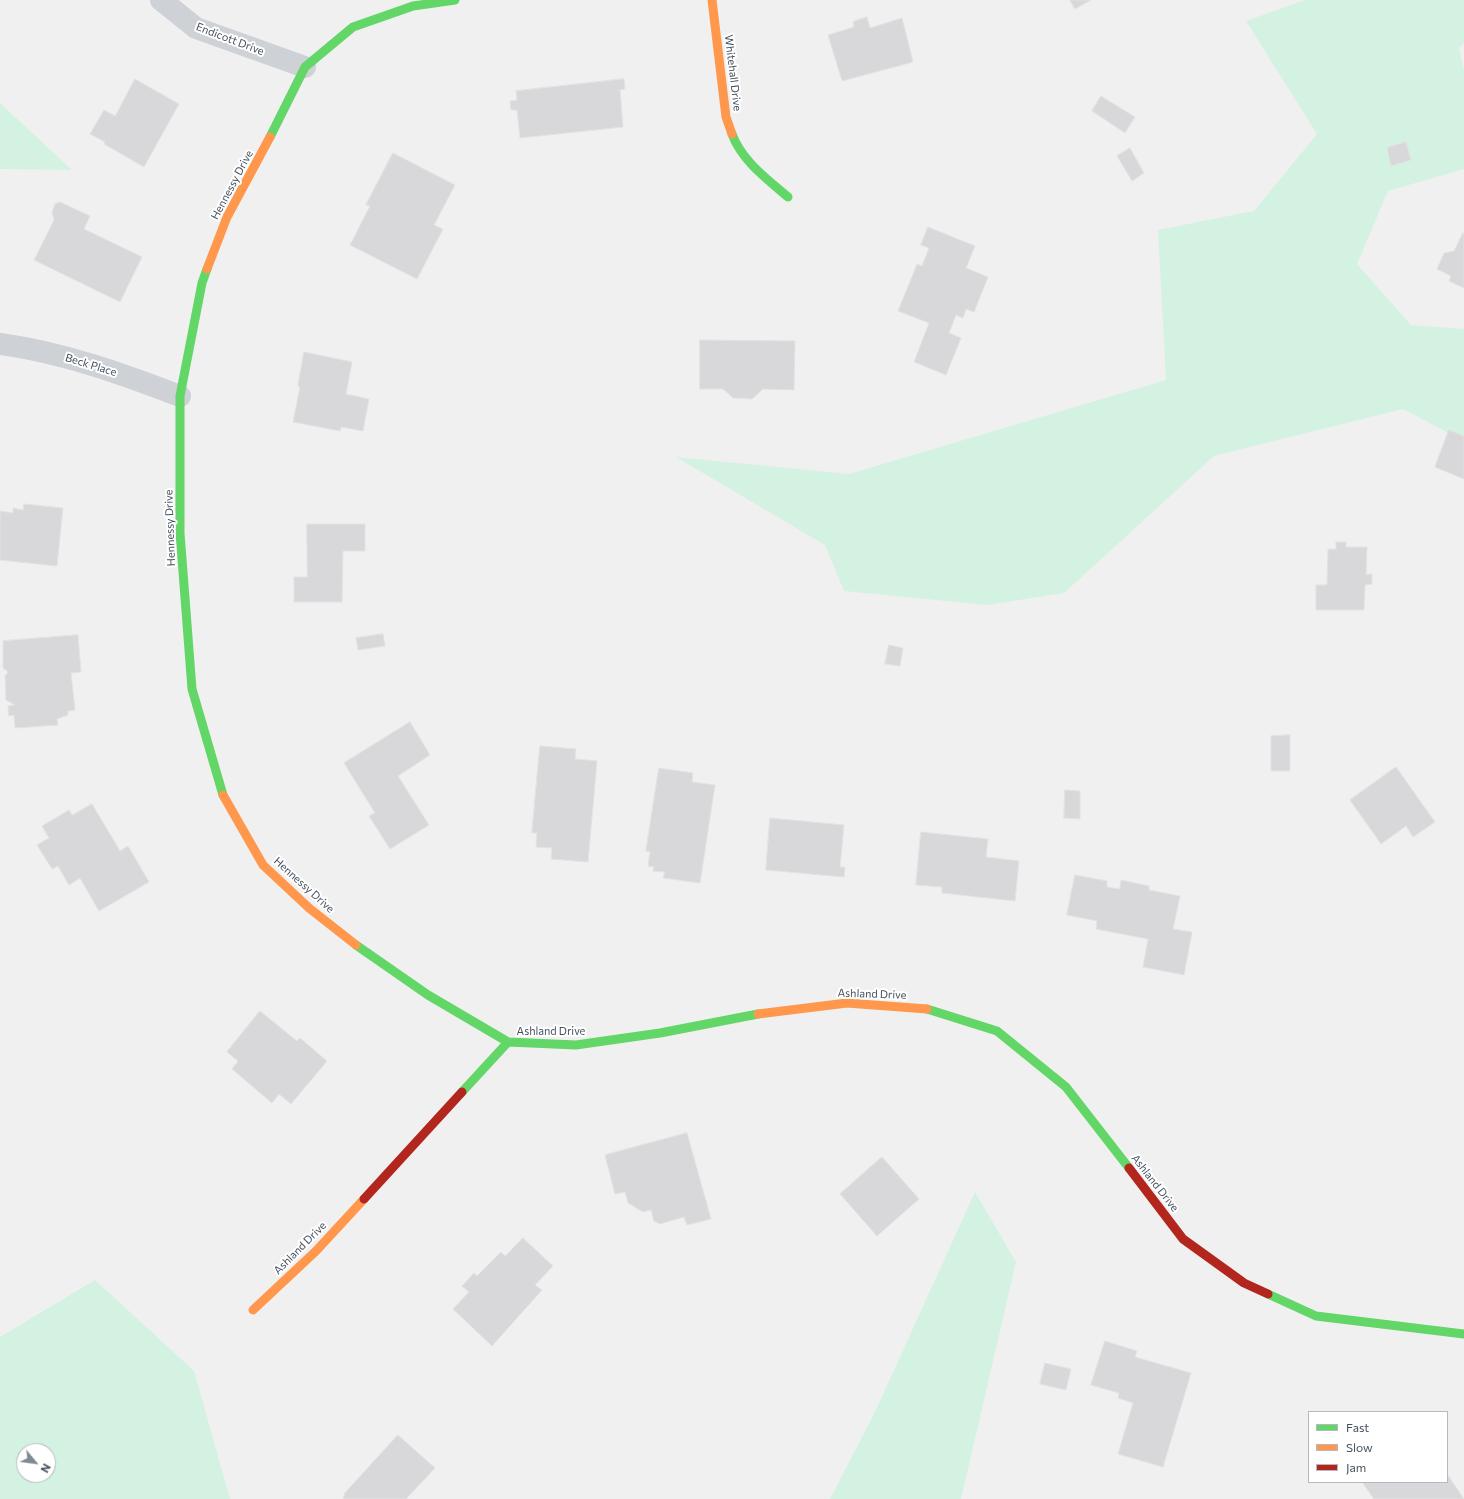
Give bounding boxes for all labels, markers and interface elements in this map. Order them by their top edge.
street label: Endicott Drive [194,20,266,58]
street label: Whitehall Drive [722,34,744,112]
street label: Hennessy Drive [208,148,256,222]
street label: Beck Place [64,351,118,379]
street label: Hennessy Drive [162,489,178,567]
street label: Hennessy Drive [271,854,337,916]
street label: Ashland Drive [837,986,907,1002]
street label: Ashland Drive [517,1024,585,1038]
street label: Ashland Drive [1129,1152,1181,1214]
street label: Ashland Drive [271,1219,329,1277]
legend [1308,1411,1448,1483]
text: Fast [1346,1420,1369,1434]
text: Slow [1346,1440,1373,1454]
north arrow [16,1443,56,1483]
text: Jam [1346,1460,1366,1474]
text: N [38,1462,54,1475]

